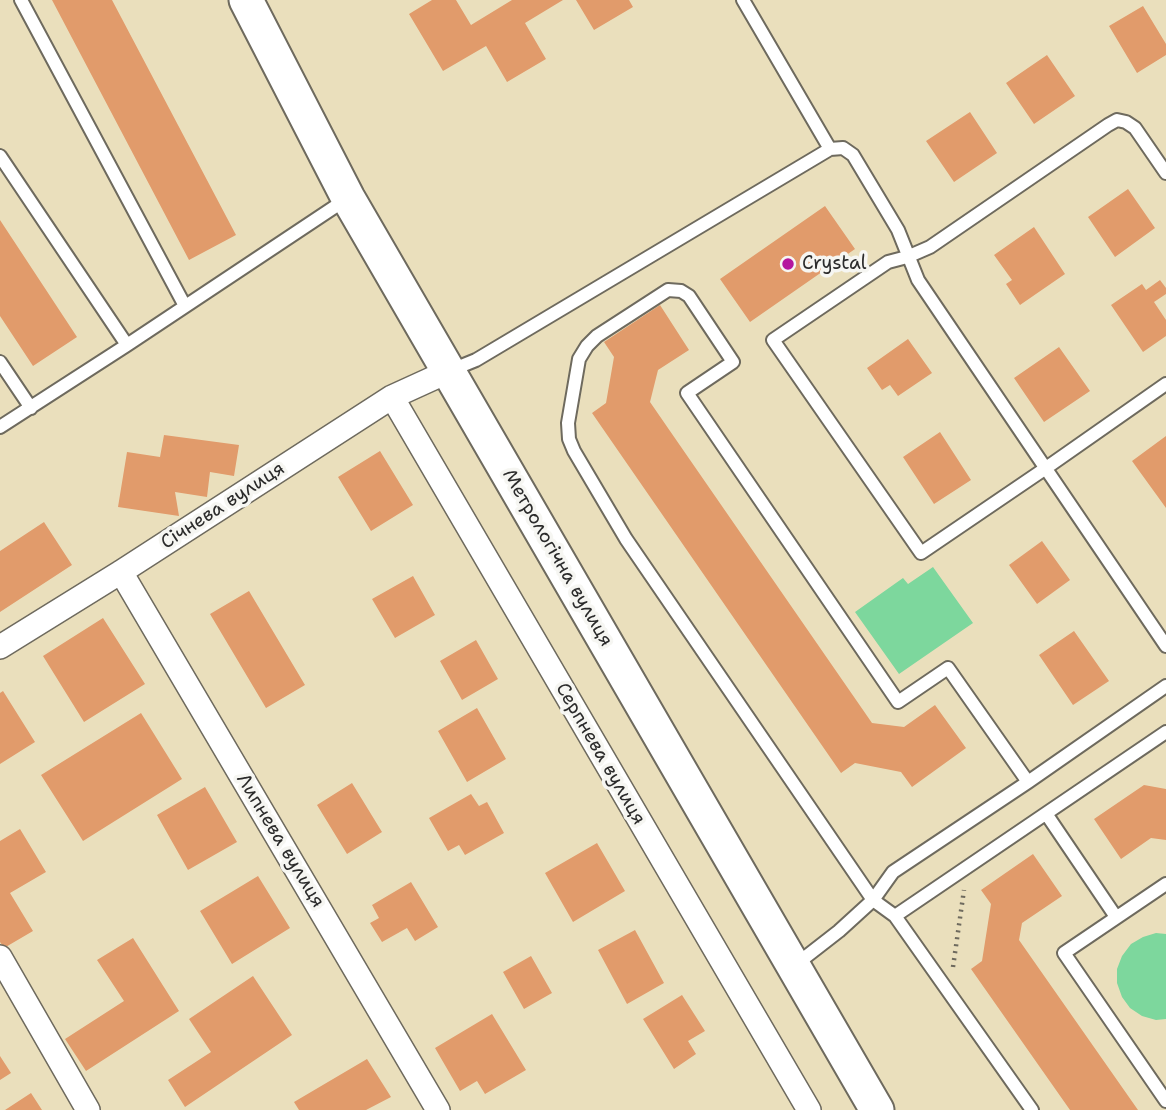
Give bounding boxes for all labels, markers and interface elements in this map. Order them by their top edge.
place label: Crystal [802,253,867,275]
marker: Crystal [780,256,796,272]
street label: Січнева вулиця [157,457,289,555]
street label: Метрологічна вулиця [497,465,617,651]
street label: Серпнева вулиця [550,679,650,829]
street label: Липнева вулиця [231,770,329,912]

